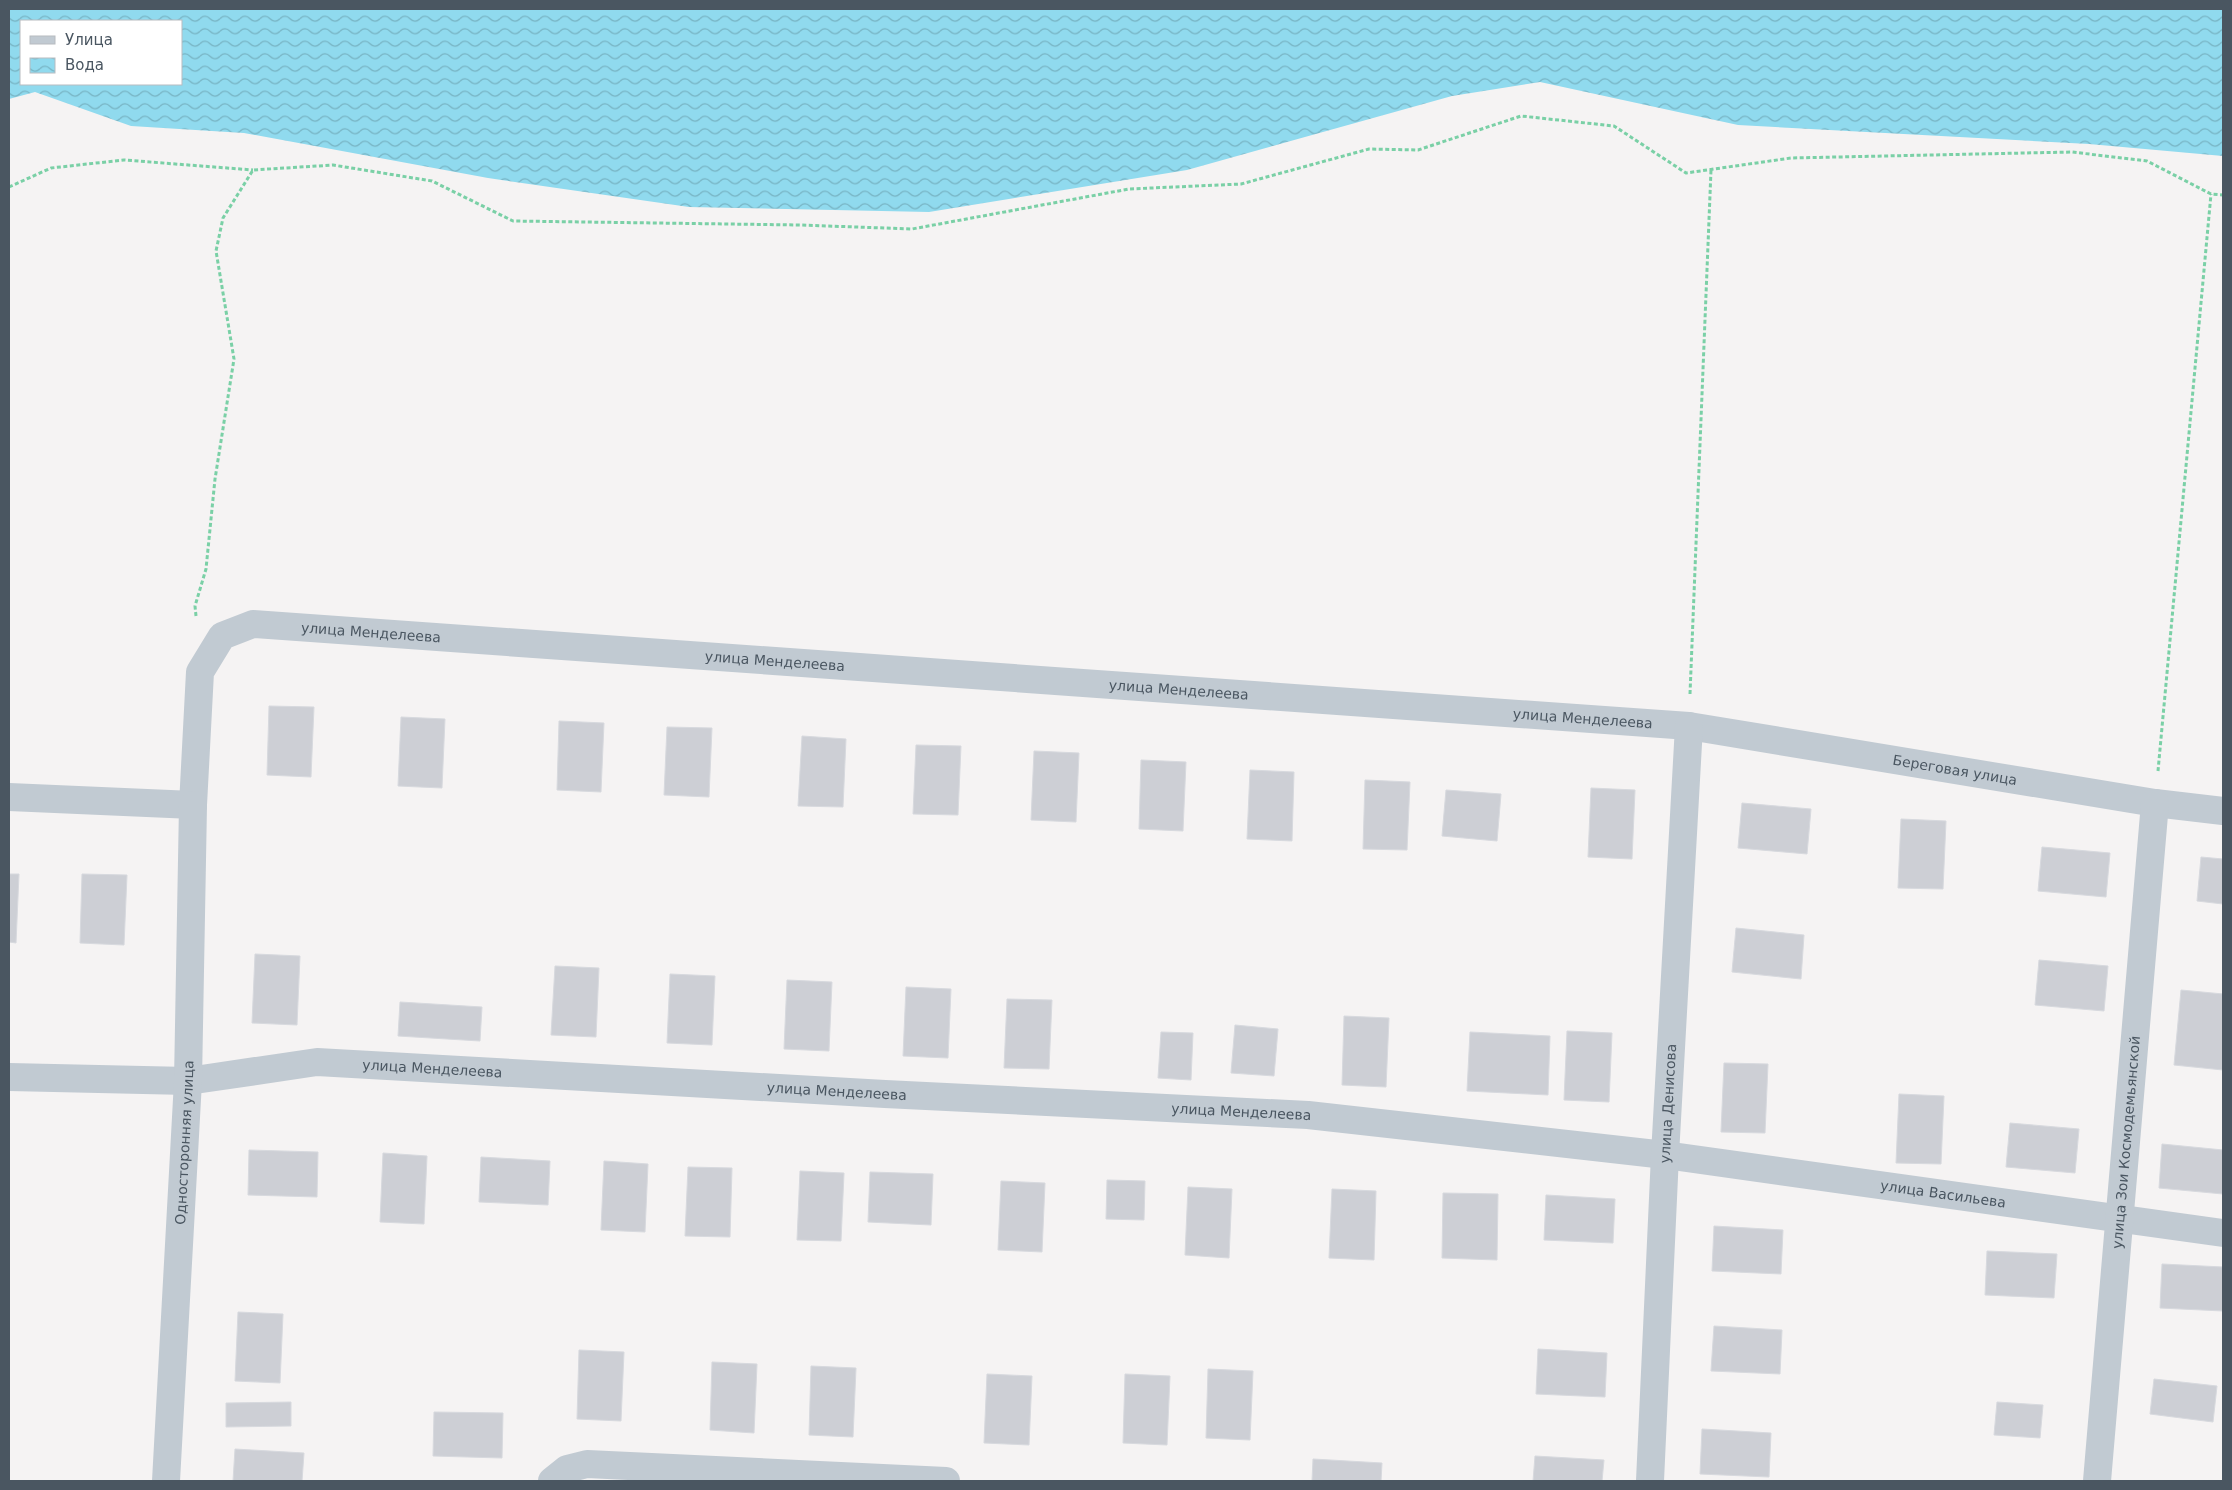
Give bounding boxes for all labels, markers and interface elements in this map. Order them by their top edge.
legend [20,20,182,85]
text: Улица [65,31,113,49]
text: Вода [65,56,104,74]
street label: улица Менделеева [300,619,441,645]
street label: улица Менделеева [704,648,845,674]
street label: улица Менделеева [1108,677,1249,703]
street label: улица Менделеева [1512,706,1653,731]
street label: Береговая улица [1892,752,2018,788]
street label: улица Зои Космодемьянской [2109,1035,2143,1250]
street label: улица Денисова [1657,1043,1679,1164]
street label: улица Менделеева [362,1057,503,1080]
street label: Односторонняя улица [172,1060,196,1225]
street label: улица Менделеева [766,1079,907,1103]
street label: улица Менделеева [1171,1100,1312,1123]
street label: улица Васильева [1879,1177,2007,1211]

